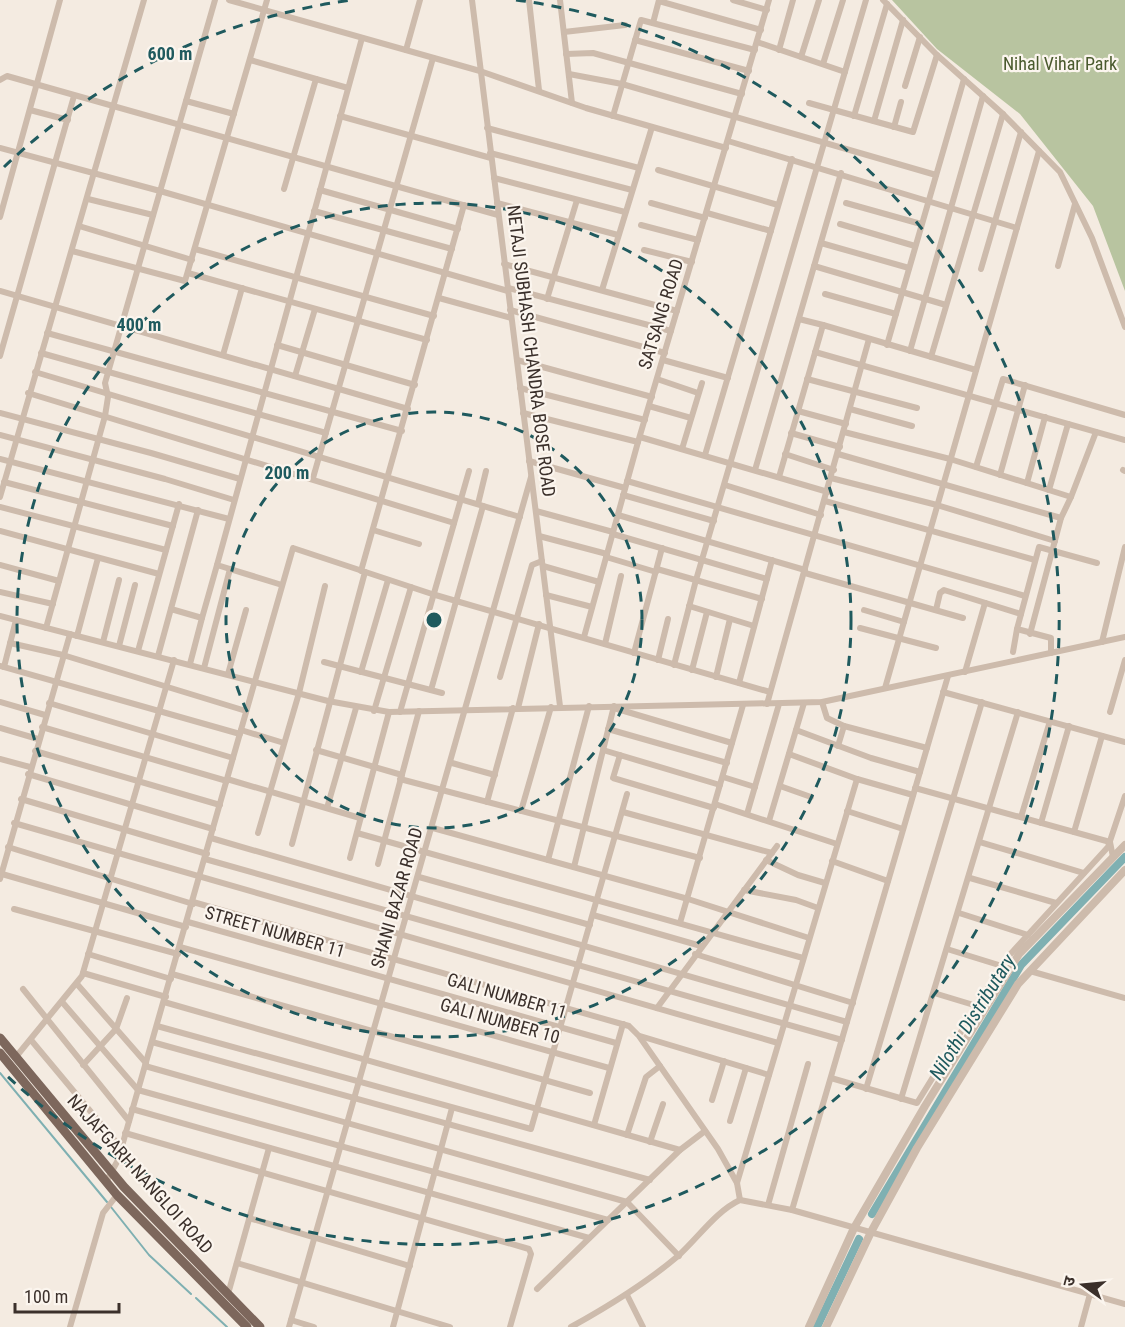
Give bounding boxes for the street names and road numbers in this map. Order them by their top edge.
street label: NETAJI SUBHASH CHANDRA BOSE ROAD [503,204,560,498]
street label: SATSANG ROAD [634,256,687,372]
street label: SHANI BAZAR ROAD [366,825,427,971]
street label: STREET NUMBER 11 [203,902,348,962]
street label: GALI NUMBER 11 [445,968,569,1023]
street label: GALI NUMBER 10 [438,993,562,1048]
street label: NAJAFGARH NANGLOI ROAD [63,1090,217,1258]

